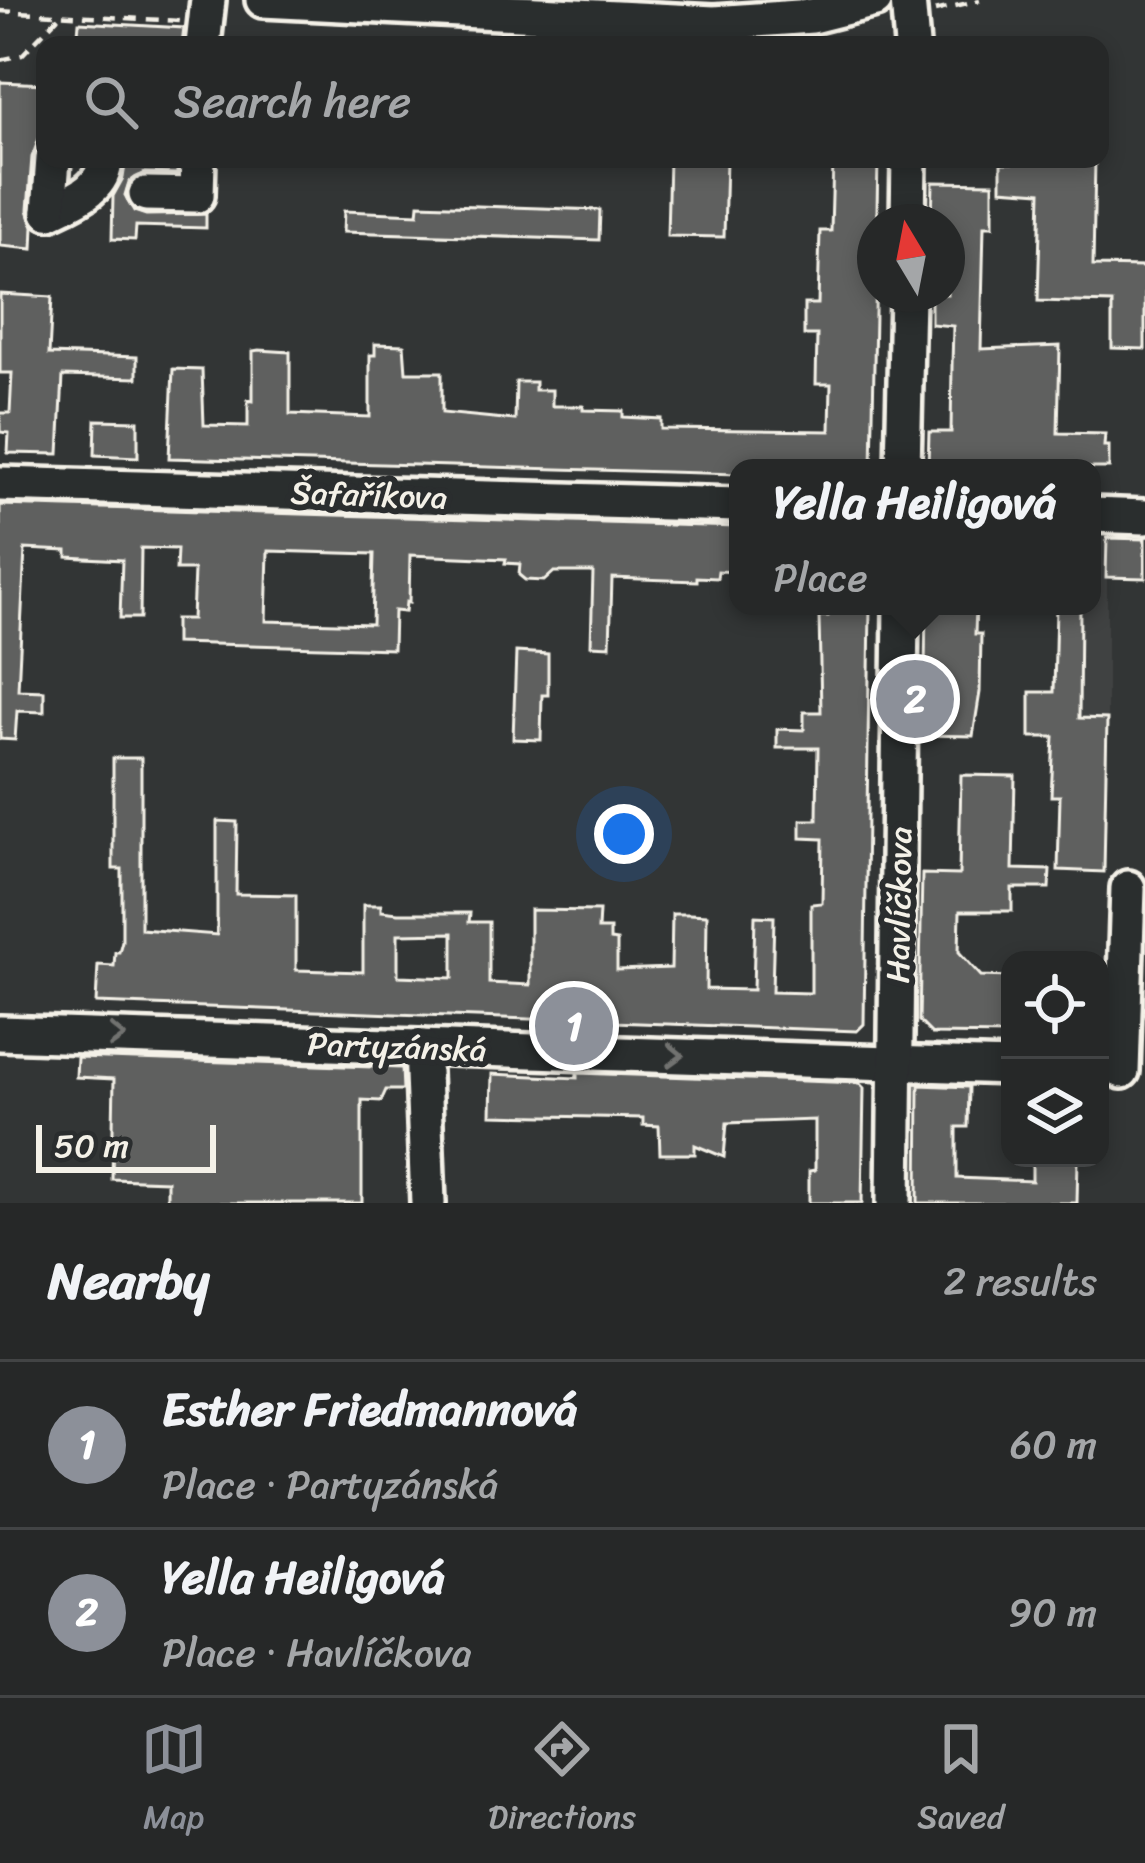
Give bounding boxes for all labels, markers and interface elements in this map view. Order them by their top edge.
search box [36,36,1109,168]
text: Search here [174,62,411,142]
icon: search [78,69,144,135]
north arrow [857,204,965,312]
popup [729,459,1101,615]
street label: Šafaříkova [290,463,448,527]
text: Yella Heiligová [774,463,1056,543]
text: Place [774,543,867,612]
pin: 2 [876,654,954,744]
your location [594,804,654,864]
street label: Havlíčkova [869,826,929,984]
map controls [1001,951,1109,1167]
button: locate [1001,951,1109,1059]
pin: 1 [535,981,613,1071]
street label: Partyzánská [306,1015,487,1079]
one-way arrow [108,1023,127,1049]
one-way arrow [666,1042,685,1068]
button: layers [1001,1059,1109,1167]
text: 50 m [54,1117,129,1175]
scale bar [36,1119,216,1172]
text: Nearby [48,1236,209,1326]
text: 2 results [943,1247,1097,1316]
text: Esther Friedmannová [162,1370,577,1450]
text: 1 [79,1410,95,1479]
text: 60 m [1010,1410,1097,1479]
text: Place · Partyzánská [162,1450,498,1519]
text: Yella Heiligová [162,1538,445,1618]
text: 2 [76,1578,98,1647]
text: 90 m [1008,1578,1097,1647]
text: Place · Havlíčkova [162,1618,472,1687]
tab: Map [141,1716,207,1846]
tab: Directions [488,1716,636,1846]
tab: Saved [917,1716,1004,1846]

